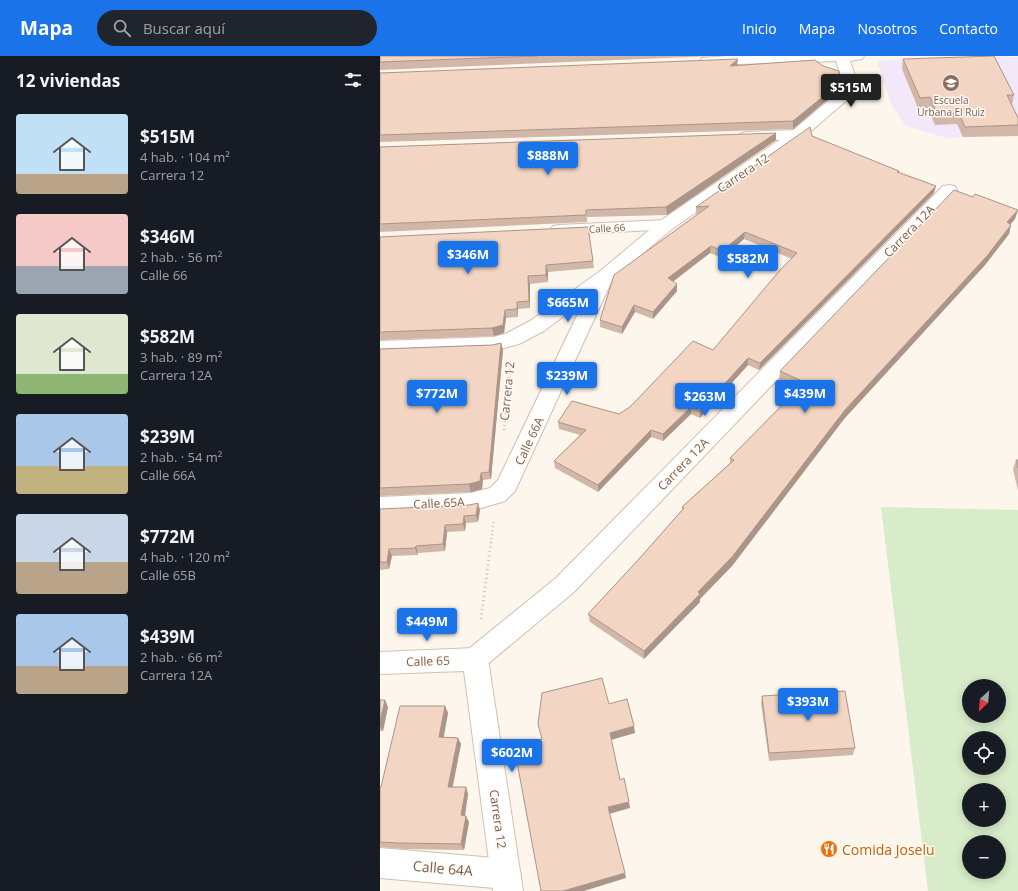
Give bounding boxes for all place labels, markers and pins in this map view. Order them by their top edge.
school or university icon: Escuela Urbana El Ruiz [941,73,961,93]
pin: $515M [823,74,879,108]
place label: Escuela Urbana El Ruiz [917,93,985,119]
pin: $888M [520,142,576,176]
pin: $346M [440,241,496,275]
pin: $582M [720,245,776,279]
pin: $665M [540,289,596,323]
pin: $239M [539,362,595,396]
pin: $772M [409,380,465,414]
pin: $439M [777,380,833,414]
pin: $263M [677,383,733,417]
pin: $449M [399,608,455,642]
pin: $393M [780,688,836,722]
pin: $602M [484,739,540,773]
restaurant icon: Comida Joselu [819,839,839,859]
place label: Comida Joselu [842,840,935,859]

